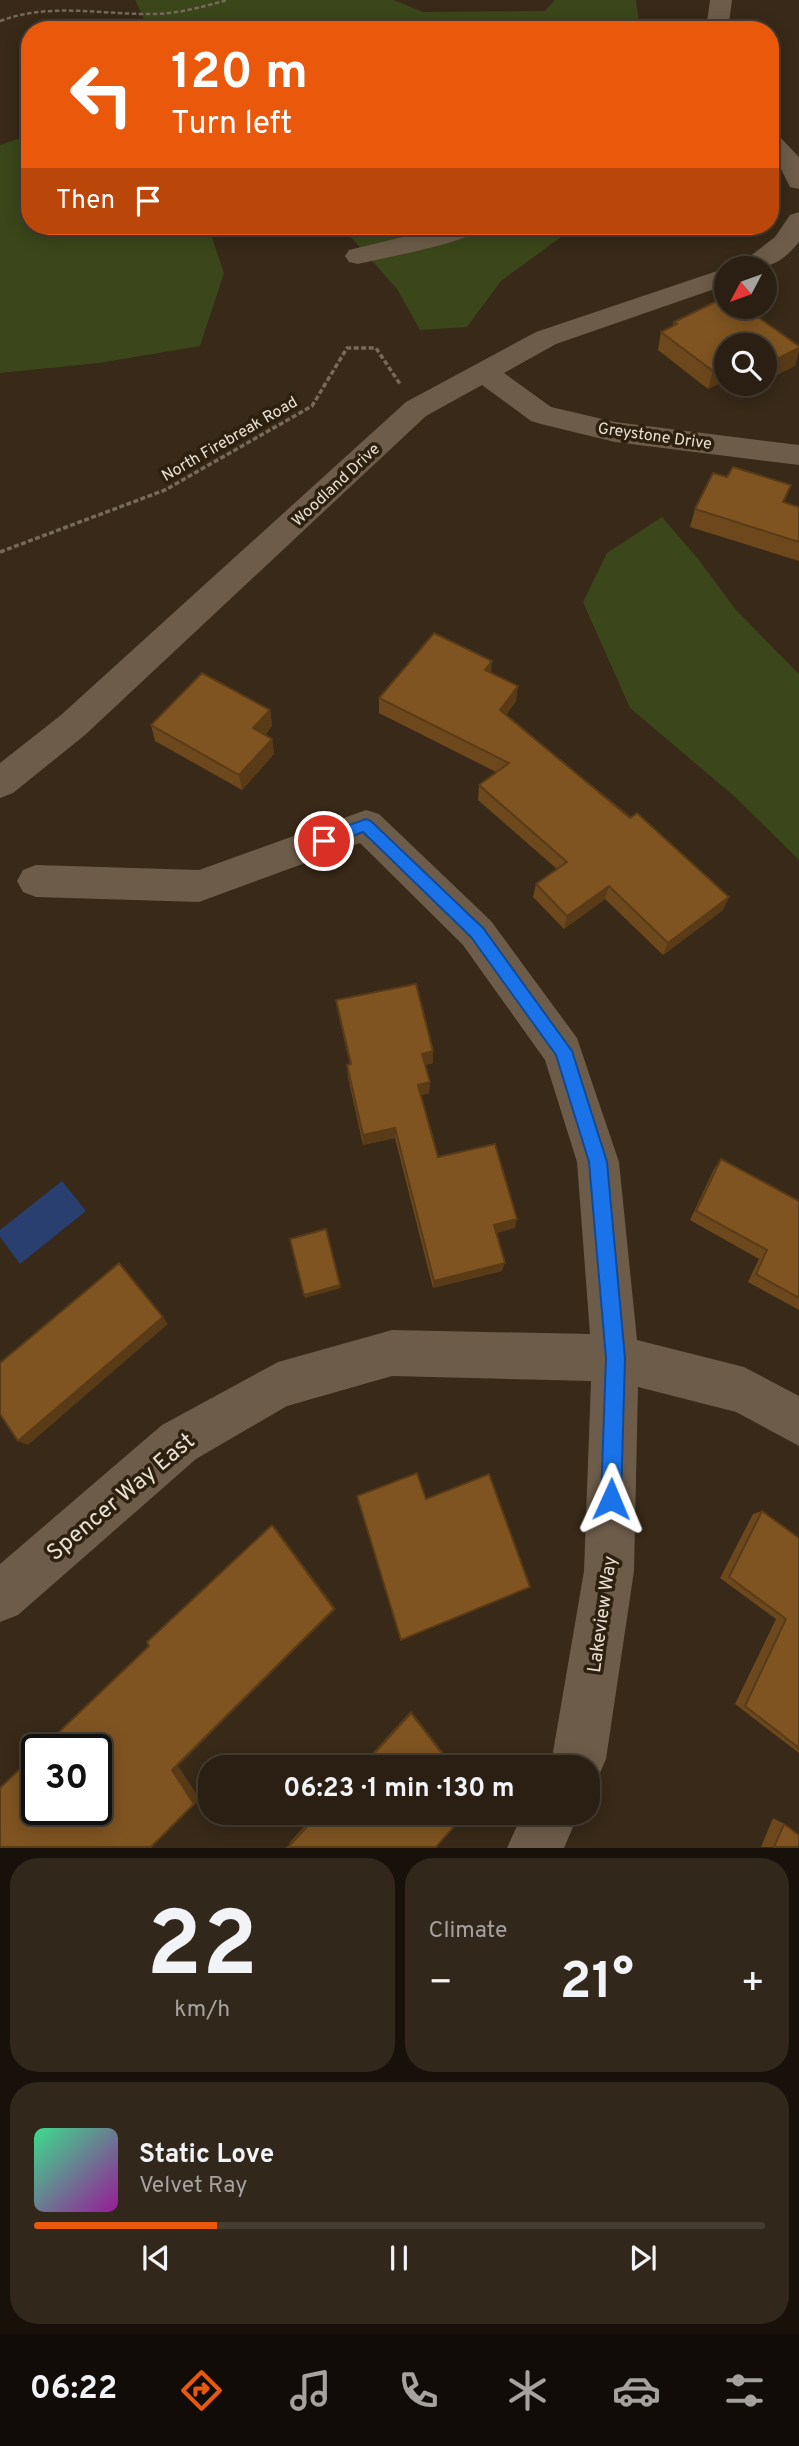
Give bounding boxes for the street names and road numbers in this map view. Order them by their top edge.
street label: North Firebreak Road [158,393,302,487]
street label: Greystone Drive [596,419,713,455]
street label: Woodland Drive [288,440,385,531]
street label: Spencer Way East [42,1427,202,1568]
street label: Lakeview Way [583,1554,623,1674]

